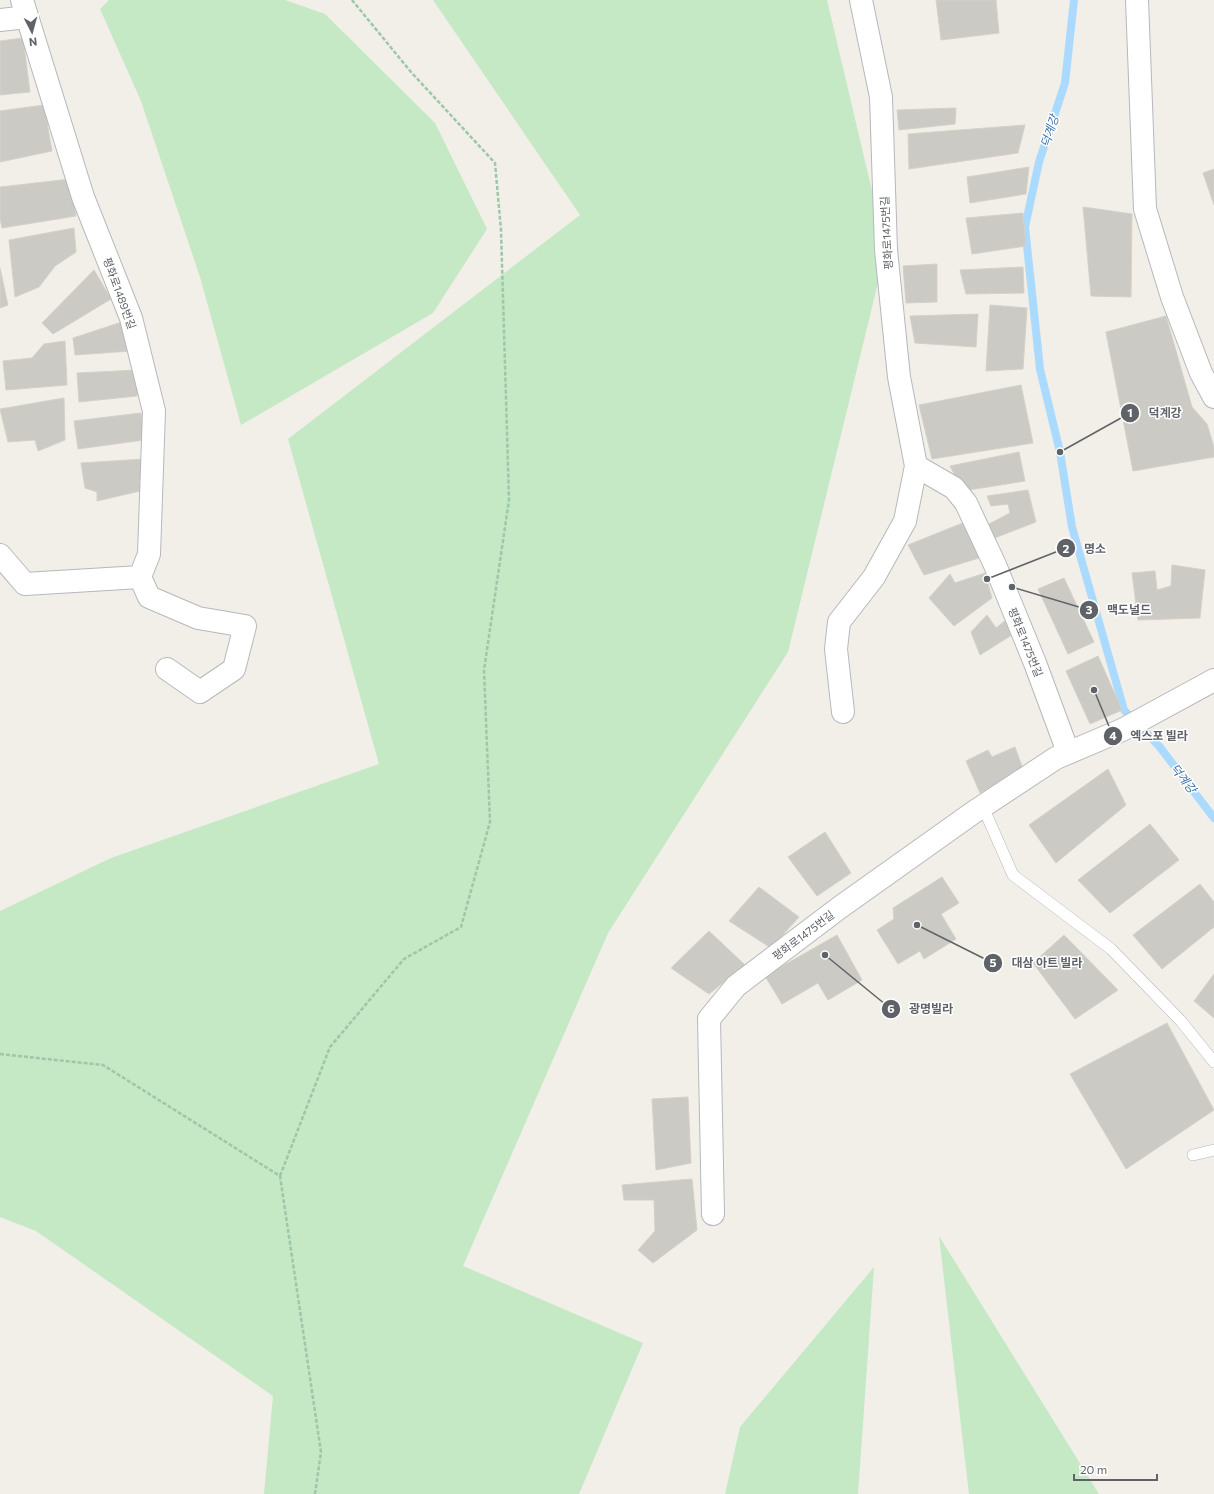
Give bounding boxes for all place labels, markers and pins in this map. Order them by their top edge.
callout: 덕계강 [1120,401,1190,425]
callout: 명소 [1056,536,1114,560]
callout: 맥도널드 [1079,598,1160,622]
callout: 엑스포 빌라 [1103,724,1196,748]
callout: 대삼 아트 빌라 [983,951,1090,975]
callout: 광명빌라 [881,997,961,1021]

